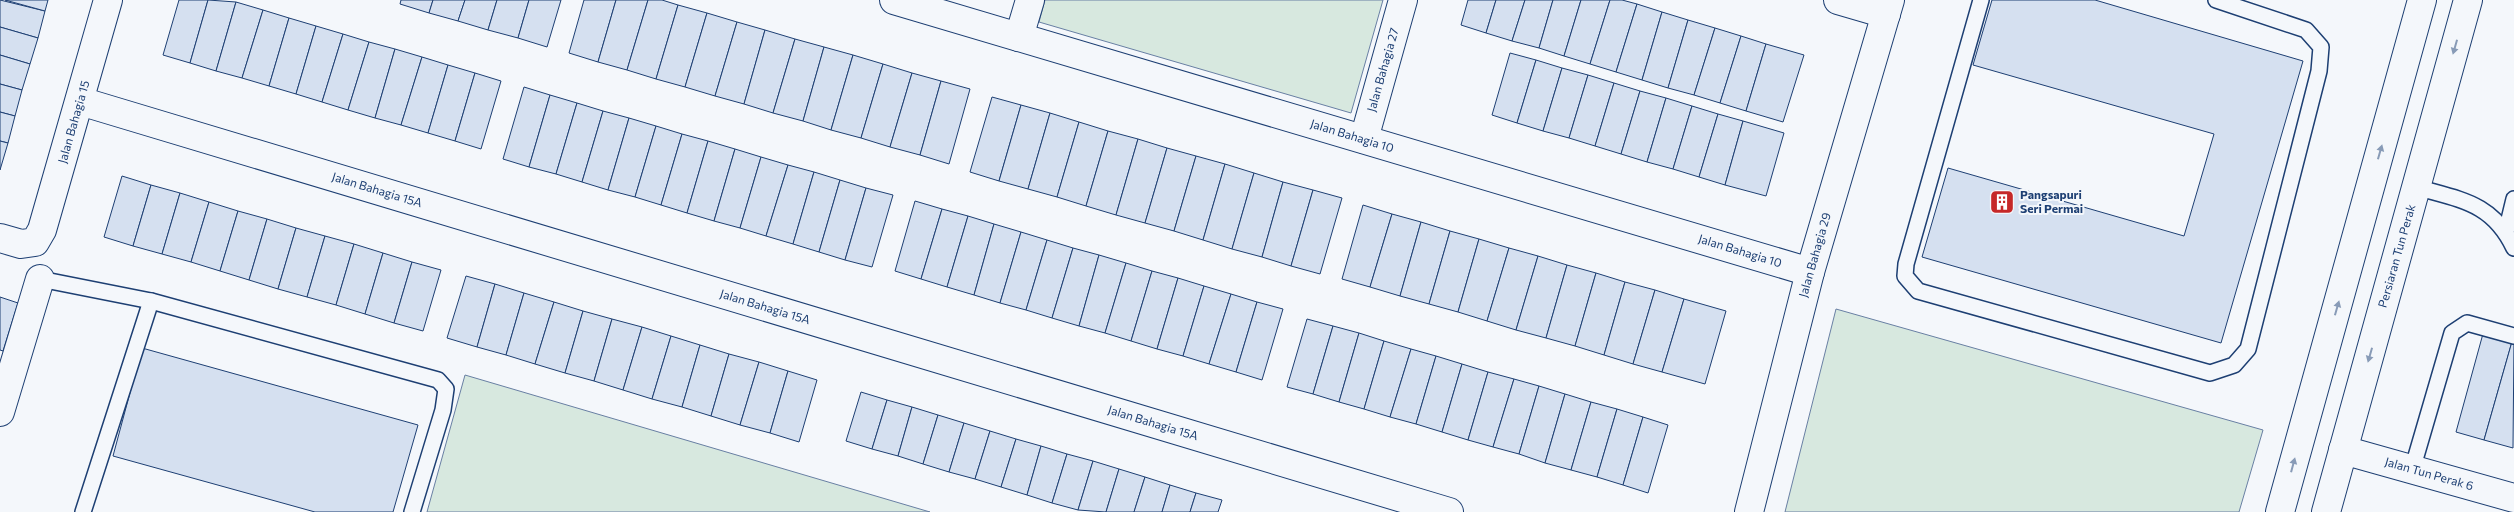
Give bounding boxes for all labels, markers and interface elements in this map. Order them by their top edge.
street label: Jalan Bahagia 27 [1363,26,1402,114]
one-way arrow [2451,40,2459,55]
street label: Jalan Bahagia 15 [55,79,93,165]
street label: Jalan Bahagia 10 [1309,116,1396,155]
one-way arrow [2377,144,2385,159]
street label: Jalan Bahagia 15A [330,169,424,210]
place label: Pangsapuri Seri Permai [2020,187,2083,215]
building icon: Pangsapuri Seri Permai [1989,189,2015,215]
street label: Persiaran Tun Perak [2375,202,2418,309]
street label: Jalan Bahagia 29 [1795,211,1834,299]
street label: Jalan Bahagia 10 [1697,231,1784,270]
street label: Jalan Bahagia 15A [718,286,812,327]
one-way arrow [2333,301,2341,316]
one-way arrow [2365,348,2373,363]
street label: Jalan Bahagia 15A [1106,402,1200,443]
street label: Jalan Tun Perak 6 [2383,454,2475,493]
one-way arrow [2290,457,2298,472]

